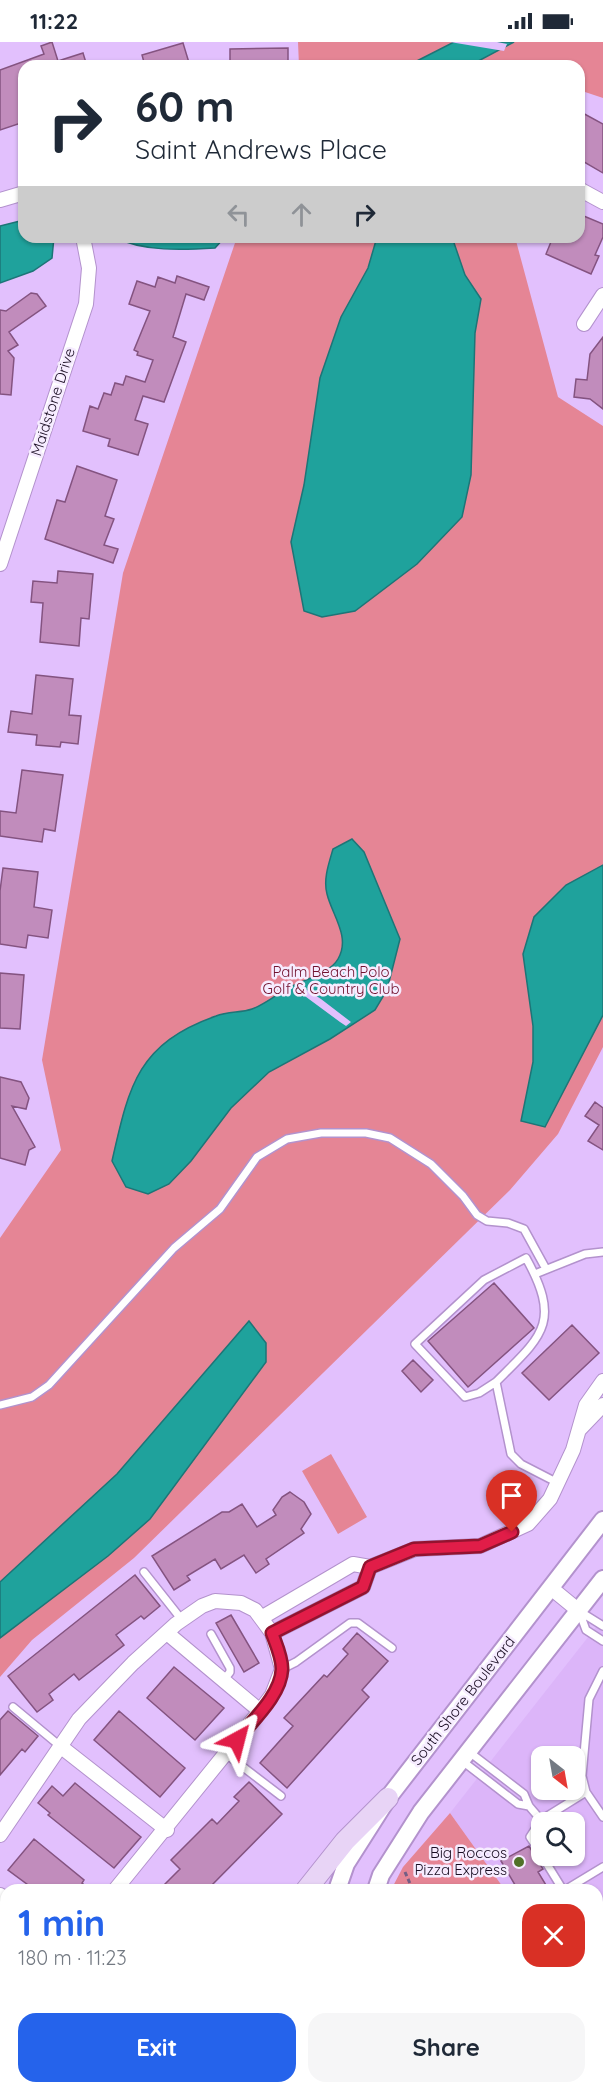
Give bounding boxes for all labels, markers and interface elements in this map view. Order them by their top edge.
text: 11:22 [30,7,78,35]
text: 60 m [135,80,235,133]
icon: right [36,84,114,162]
text: Saint Andrews Place [135,132,387,166]
icon: left [222,198,255,231]
icon: ahead [285,198,318,231]
icon: right [348,198,381,231]
street label: Maidstone Drive [26,346,79,458]
park label: Palm Beach Polo Golf & Country Club [262,962,400,998]
pin [486,1470,537,1532]
icon: arrive [495,1479,528,1512]
street label: South Shore Boulevard [406,1632,519,1769]
position arrow [205,1708,269,1772]
north arrow [531,1746,585,1800]
map controls [531,1746,585,1866]
button: search [531,1812,585,1866]
place label: Big Roccos Pizza Express [414,1843,507,1879]
marker: Big Roccos Pizza Express [512,1855,526,1869]
text: 1 min [18,1900,105,1945]
button: close [522,1904,585,1967]
text: 180 m · 11:23 [18,1945,127,1970]
button: Exit [18,2013,296,2082]
button: Share [308,2013,585,2082]

